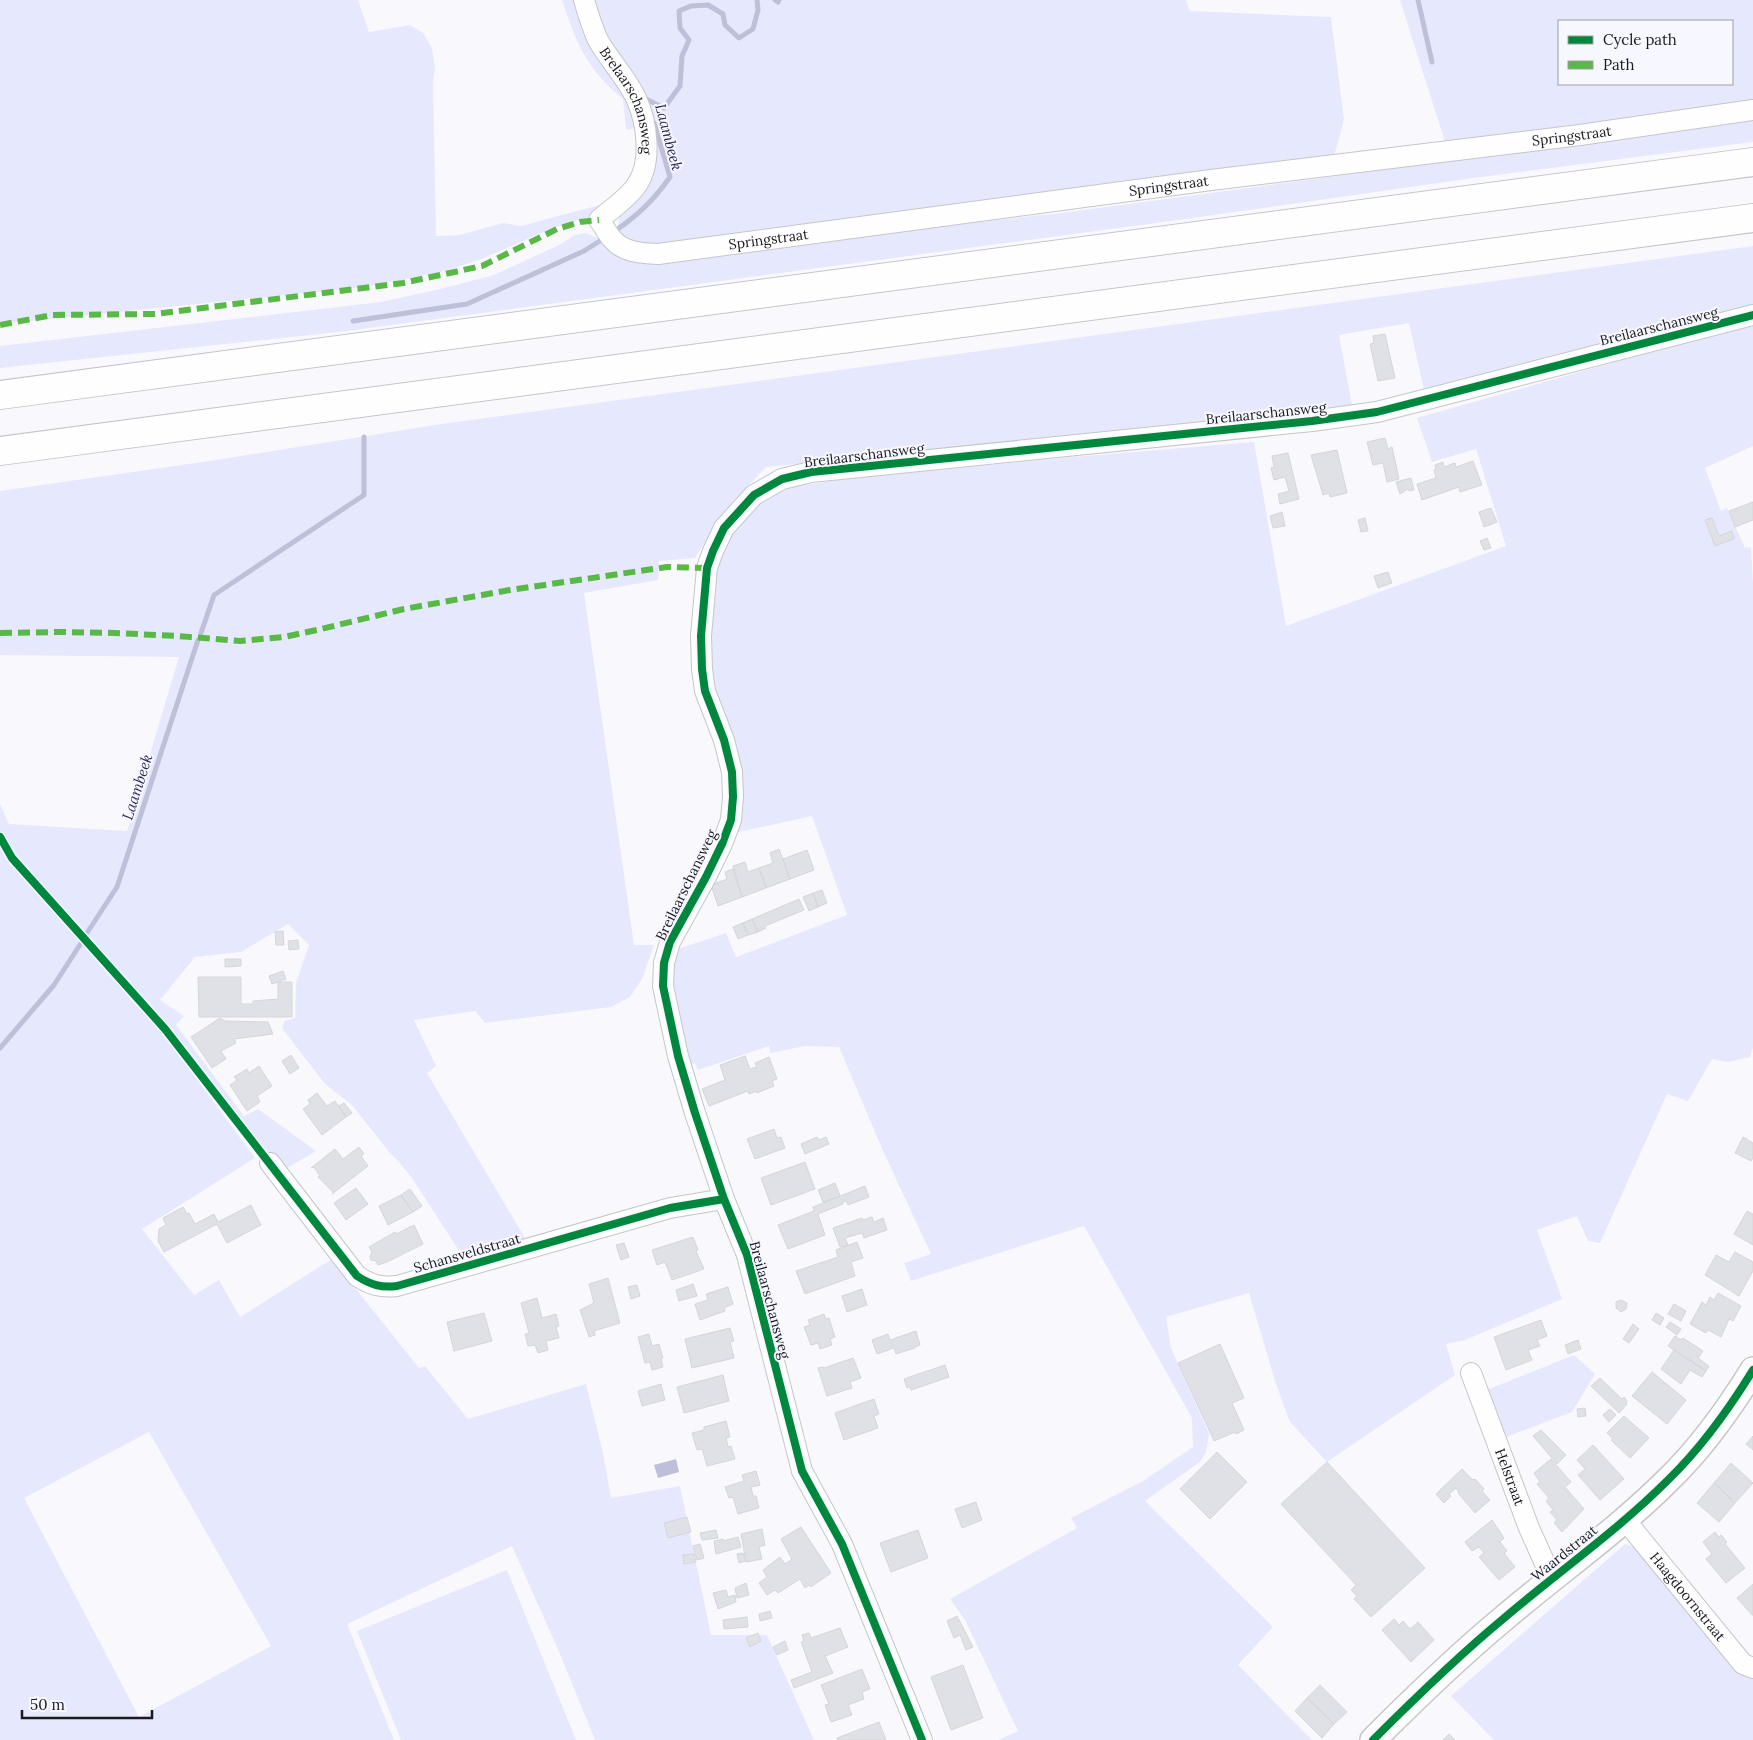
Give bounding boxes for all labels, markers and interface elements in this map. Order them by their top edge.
legend [1558,20,1733,85]
text: Cycle path [1603,30,1677,49]
street label: Brelaarschansweg [596,43,656,155]
text: Path [1603,55,1634,74]
water label: Laambeek [651,102,687,172]
street label: Springstraat [1531,121,1613,150]
street label: Springstraat [1128,171,1210,200]
street label: Springstraat [727,225,810,253]
street label: Breilaarschansweg [1598,303,1720,349]
street label: Breilaarschansweg [1205,398,1328,428]
street label: Breilaarschansweg [803,439,926,471]
water label: Laambeek [117,752,157,822]
street label: Breilaarschansweg [651,826,721,943]
street label: Schansveldstraat [411,1229,523,1277]
street label: Breilaarschansweg [746,1239,794,1361]
street label: Helstraat [1491,1446,1529,1509]
street label: Waardstraat [1527,1521,1601,1585]
street label: Haagdoornstraat [1646,1548,1730,1645]
scale bar [22,1688,152,1720]
text: 50 m [30,1695,65,1714]

